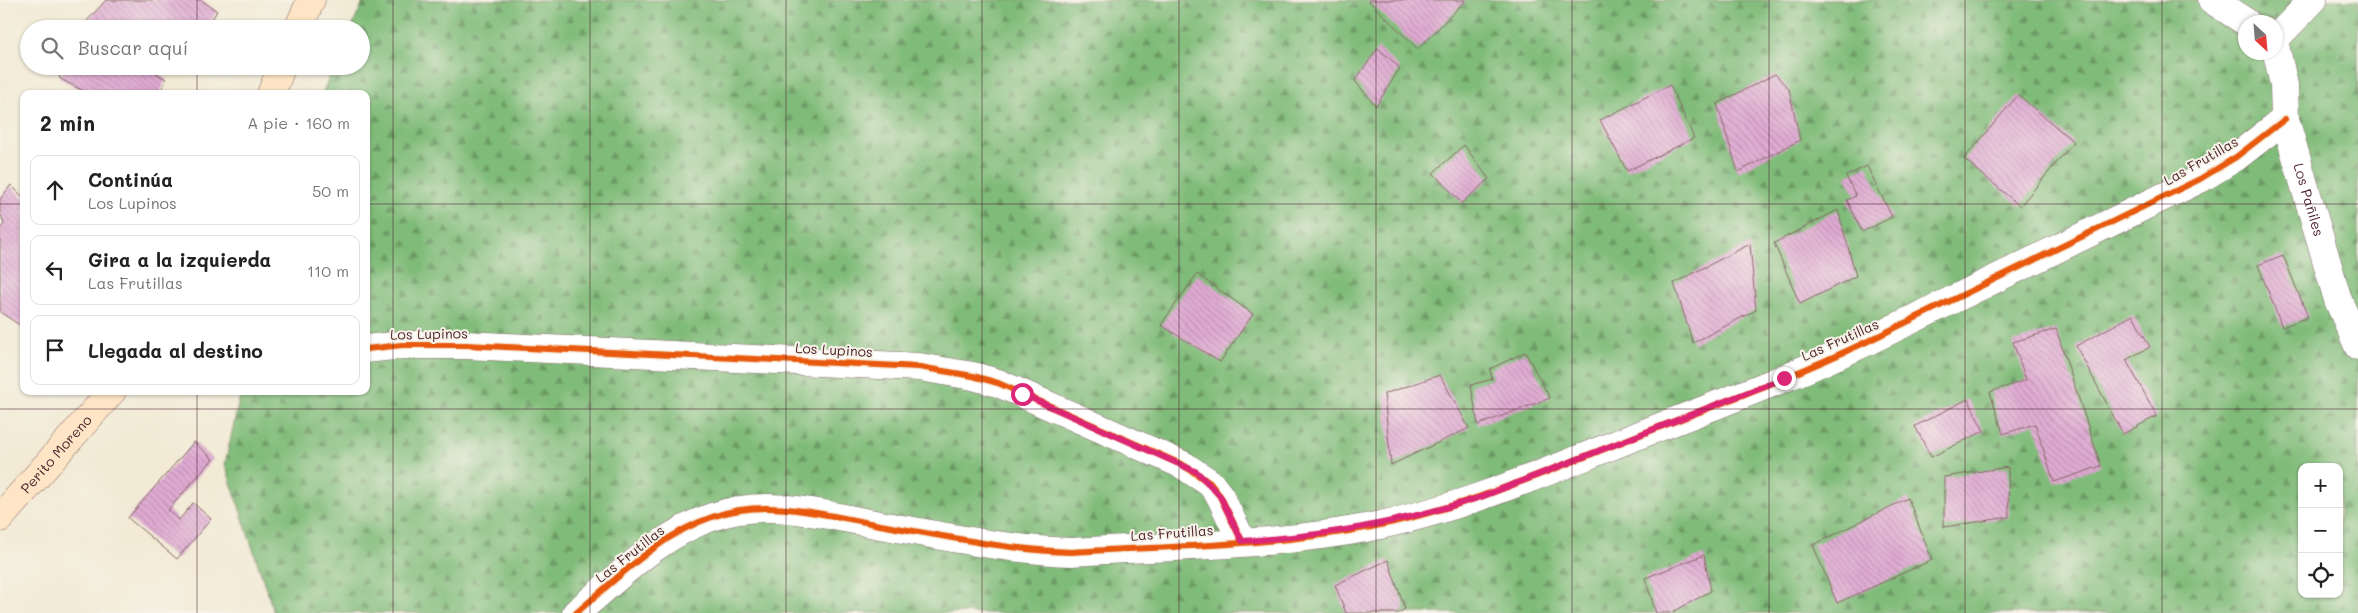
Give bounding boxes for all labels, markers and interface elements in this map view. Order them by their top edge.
north arrow [2238,15,2283,60]
search box [20,20,370,75]
icon: search [38,34,66,62]
text: Buscar aquí [78,35,188,60]
text: 2 min [40,109,95,136]
text: A pie · 160 m [247,112,350,133]
street label: Las Frutillas [2160,132,2241,190]
street label: Los Pañiles [2289,161,2329,238]
text: Continúa [88,167,173,192]
icon: ahead [41,176,69,204]
text: 50 m [312,180,349,201]
text: Los Lupinos [88,192,177,213]
text: Gira a la izquierda [88,247,271,272]
icon: left [41,256,69,284]
text: 110 m [307,260,349,281]
text: Las Frutillas [88,272,183,293]
street label: Las Frutillas [1798,314,1882,365]
street label: Los Lupinos [390,323,468,344]
icon: arrive [41,336,69,364]
text: Llegada al destino [88,338,263,363]
street label: Los Lupinos [795,338,873,361]
route end [1773,367,1796,390]
route start [1011,383,1034,406]
street label: Perito Moreno [16,411,96,497]
map controls [2298,463,2343,598]
button: + [2298,463,2343,508]
button: − [2298,508,2343,553]
street label: Las Frutillas [1130,520,1214,545]
street label: Las Frutillas [591,521,668,587]
button: locate [2298,553,2343,598]

